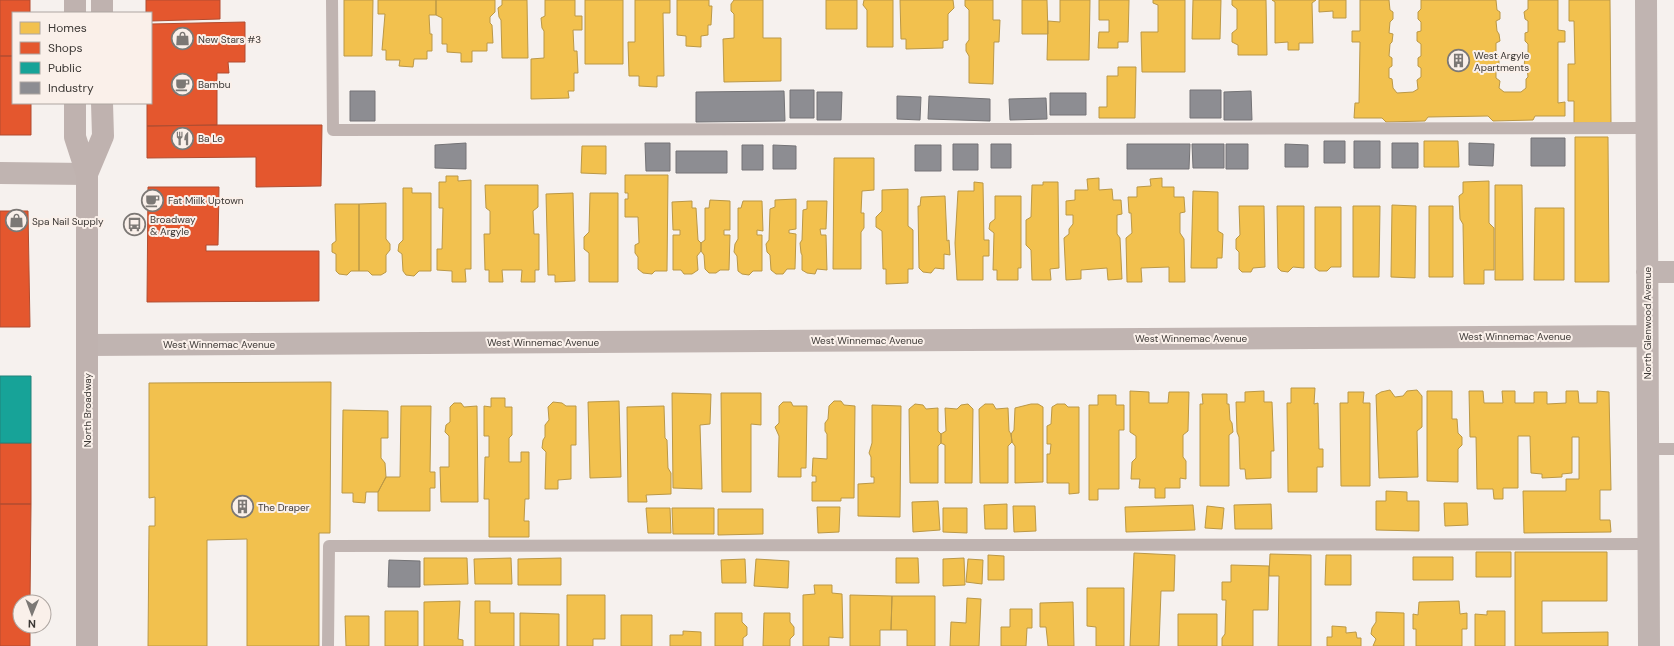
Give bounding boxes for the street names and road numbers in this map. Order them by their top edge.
street label: North Glenwood Avenue [1641,267,1654,379]
street label: West Winnemac Avenue [1459,330,1571,343]
street label: West Winnemac Avenue [1135,332,1247,345]
street label: West Winnemac Avenue [811,334,923,347]
street label: West Winnemac Avenue [487,336,599,349]
street label: West Winnemac Avenue [163,338,275,351]
street label: North Broadway [81,372,94,447]

